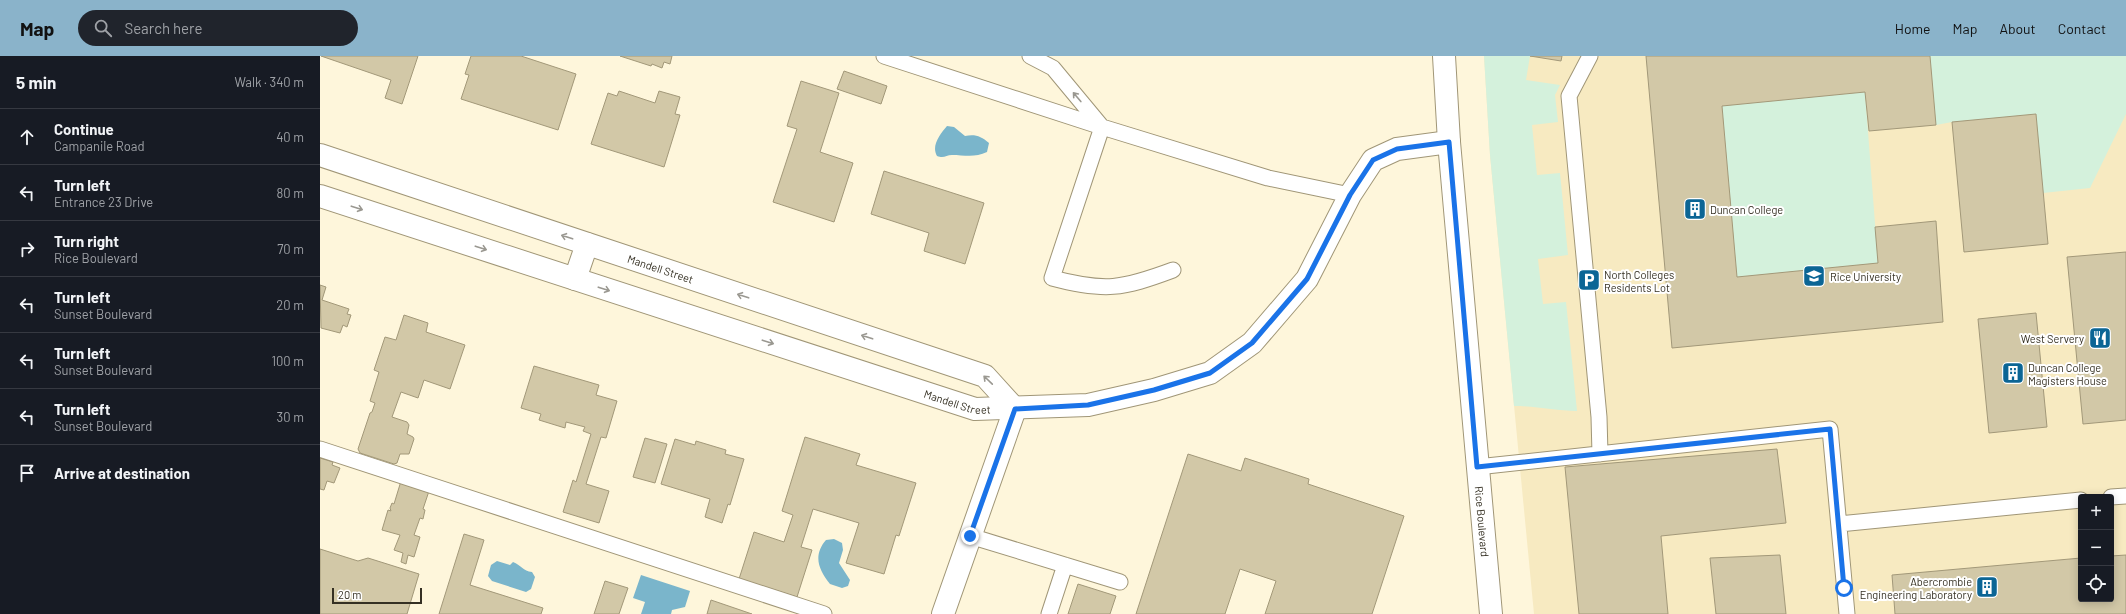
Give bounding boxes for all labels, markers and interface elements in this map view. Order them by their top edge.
search box [78,10,358,46]
text: Map [20,17,54,40]
icon: search [92,17,114,39]
text: Search here [124,19,202,37]
text: Home [1895,20,1931,37]
text: Map [1953,20,1977,37]
text: About [1999,20,2036,37]
text: Contact [2058,20,2106,37]
text: 5 min [16,72,56,92]
text: Walk · 340 m [235,74,304,90]
one-way arrow [1073,92,1082,103]
text: Continue [54,120,114,138]
icon: ahead [16,126,38,148]
text: 40 m [276,129,304,145]
text: Campanile Road [54,138,145,154]
text: Turn left [54,176,110,194]
icon: left [16,182,38,204]
text: 80 m [277,185,304,201]
text: Entrance 23 Drive [54,194,153,210]
building icon: Duncan College [1682,196,1708,222]
place label: Duncan College [1710,203,1783,216]
one-way arrow [350,205,363,212]
text: Turn right [54,232,119,250]
one-way arrow [561,233,573,241]
icon: right [16,238,38,260]
text: 70 m [277,241,304,257]
one-way arrow [474,245,486,253]
text: Rice Boulevard [54,250,138,266]
street label: Mandell Street [626,251,695,285]
school or university icon: Rice University [1801,263,1827,289]
parking icon: North Colleges Residents Lot [1576,267,1602,293]
place label: North Colleges Residents Lot [1604,268,1674,294]
place label: Rice University [1830,270,1901,283]
one-way arrow [598,285,610,293]
text: Turn left [54,288,110,306]
one-way arrow [737,292,750,299]
icon: left [16,294,38,316]
text: 20 m [276,297,304,313]
text: Sunset Boulevard [54,306,152,322]
restaurant icon: West Servery [2087,325,2113,351]
place label: West Servery [2021,332,2084,345]
one-way arrow [860,333,873,340]
one-way arrow [761,339,774,346]
text: Turn left [54,344,110,362]
icon: left [16,350,38,372]
text: 100 m [271,353,304,369]
building icon: Duncan College Magisters House [2000,360,2026,386]
place label: Duncan College Magisters House [2028,361,2107,387]
text: Sunset Boulevard [54,362,152,378]
one-way arrow [983,375,993,385]
street label: Mandell Street [923,386,991,416]
text: Turn left [54,400,110,418]
icon: left [16,406,38,428]
text: 30 m [277,409,304,425]
text: Sunset Boulevard [54,418,152,434]
icon: arrive [16,462,38,484]
text: Arrive at destination [54,464,190,482]
street label: Rice Boulevard [1473,485,1492,557]
map controls [2078,494,2114,602]
button: + [2078,494,2114,530]
route end [961,527,979,545]
button: − [2078,530,2114,566]
button: locate [2078,566,2114,602]
building icon: Abercrombie Engineering Laboratory [1974,574,2000,600]
place label: Abercrombie Engineering Laboratory [1860,575,1972,601]
route start [1835,579,1853,597]
scale bar [332,586,422,605]
text: 20 m [338,588,361,601]

